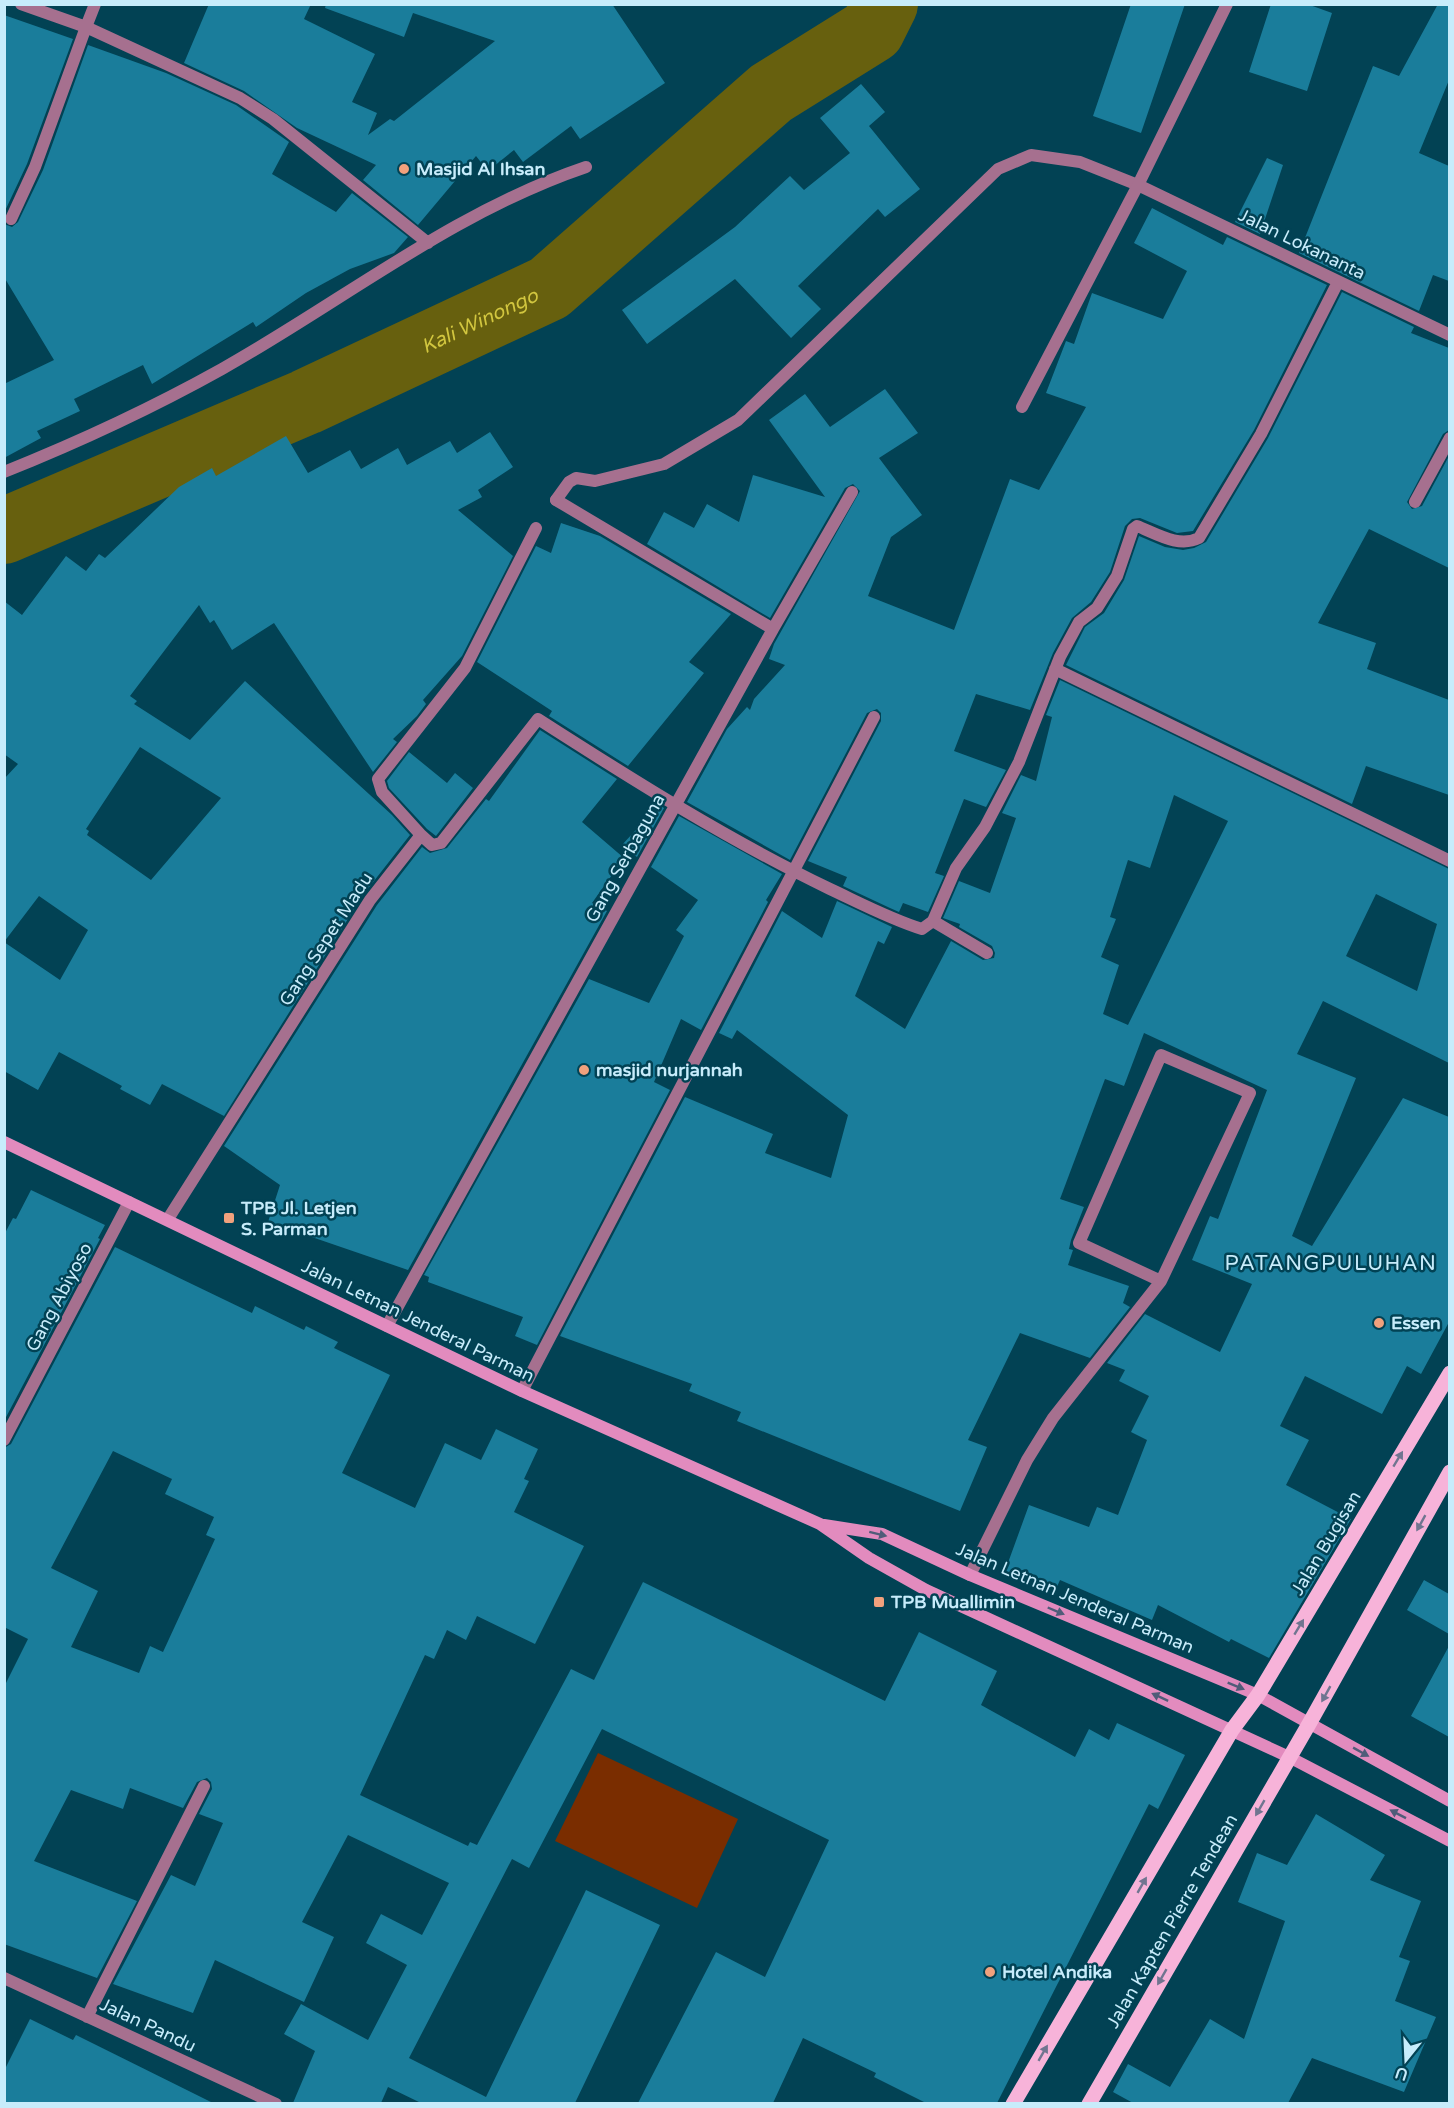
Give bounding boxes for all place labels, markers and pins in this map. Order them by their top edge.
place label: Masjid Al Ihsan [416,158,545,180]
marker: Masjid Al Ihsan [397,162,411,176]
place label: masjid nurjannah [596,1059,743,1081]
marker: masjid nurjannah [577,1063,591,1077]
place label: TPB Jl. Letjen S. Parman [240,1197,357,1240]
marker: TPB Jl. Letjen S. Parman [222,1211,236,1225]
place label: Essen [1391,1312,1441,1334]
marker: Essen [1372,1316,1386,1330]
place label: TPB Muallimin [890,1591,1015,1613]
marker: TPB Muallimin [872,1595,886,1609]
place label: Hotel Andika [1002,1961,1112,1983]
marker: Hotel Andika [983,1965,997,1979]

